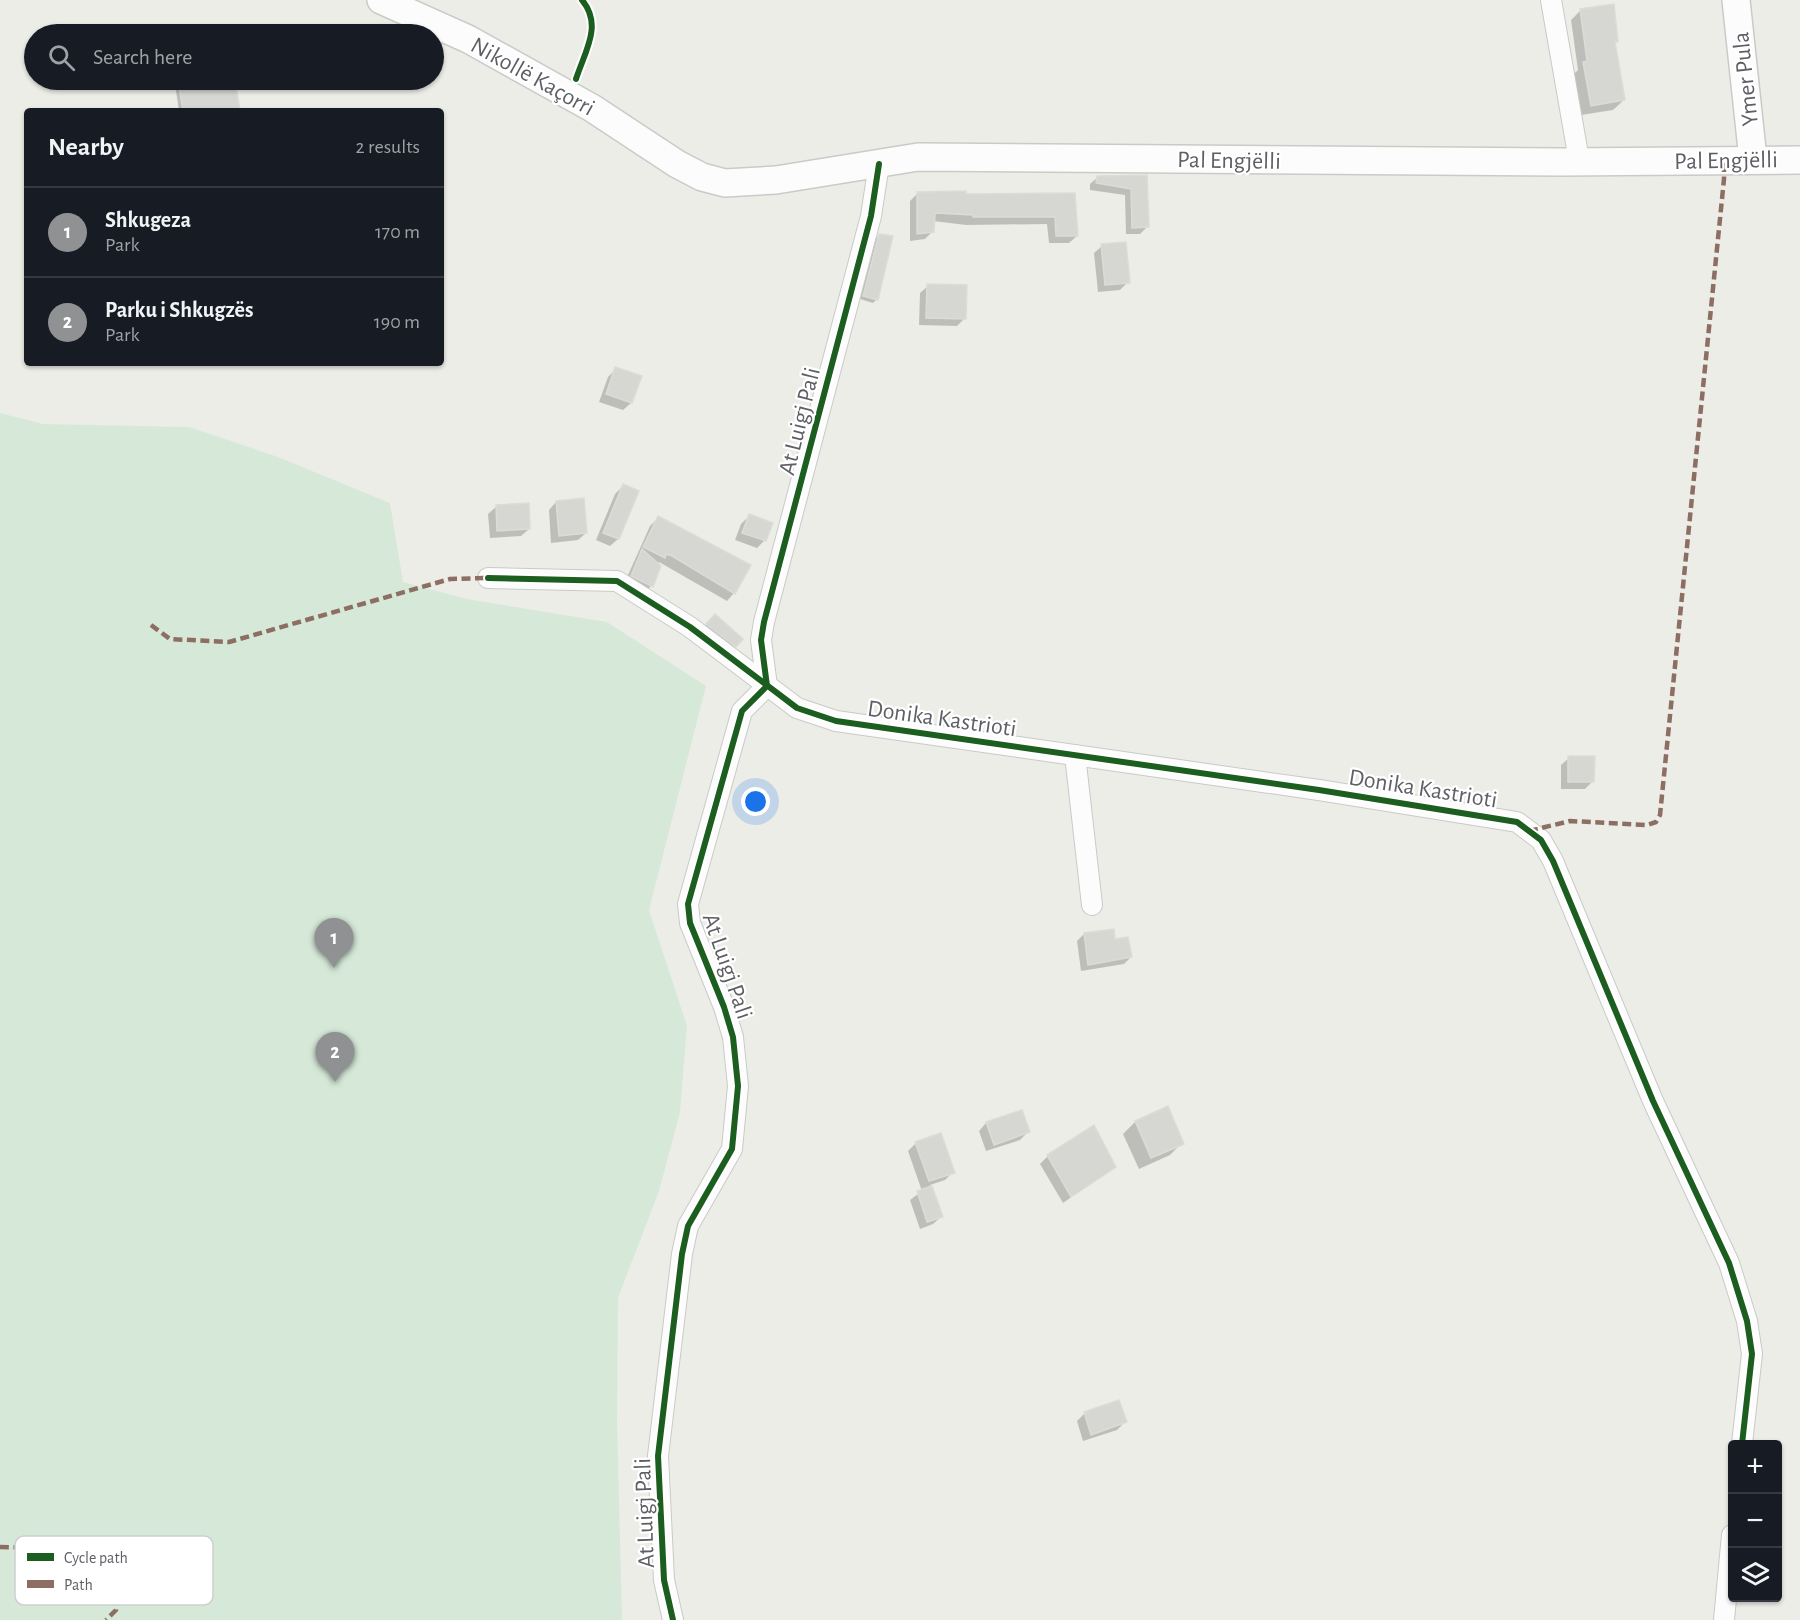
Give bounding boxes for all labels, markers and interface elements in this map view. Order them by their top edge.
search box [24,24,444,90]
street label: Ymer Pula [1729,31,1763,127]
street label: Nikollë Kaçorri [467,33,598,121]
icon: search [45,41,78,74]
text: Search here [93,46,192,68]
text: Nearby [48,134,124,160]
text: 2 results [356,137,420,157]
street label: Pal Engjëlli [1177,148,1281,174]
street label: Pal Engjëlli [1674,148,1778,174]
text: Shkugeza [105,209,191,231]
text: 1 [64,222,71,242]
text: 170 m [375,222,420,242]
text: Park [105,235,140,255]
text: Parku i Shkugzës [105,299,253,321]
text: 2 [63,312,72,332]
text: 190 m [374,312,420,332]
text: Park [105,325,140,345]
street label: At Luigj Pali [775,365,825,478]
street label: Donika Kastrioti [866,697,1018,741]
street label: Donika Kastrioti [1347,765,1499,813]
your location [741,787,770,816]
street label: At Luigj Pali [698,910,756,1022]
pin: 1 [314,918,354,968]
pin: 2 [316,1032,354,1082]
map controls [1728,1440,1782,1602]
button: + [1728,1440,1782,1494]
street label: At Luigj Pali [631,1458,659,1568]
button: − [1728,1494,1782,1548]
legend [15,1536,213,1605]
button: layers [1728,1548,1782,1602]
text: Cycle path [64,1550,128,1567]
text: Path [64,1577,93,1593]

